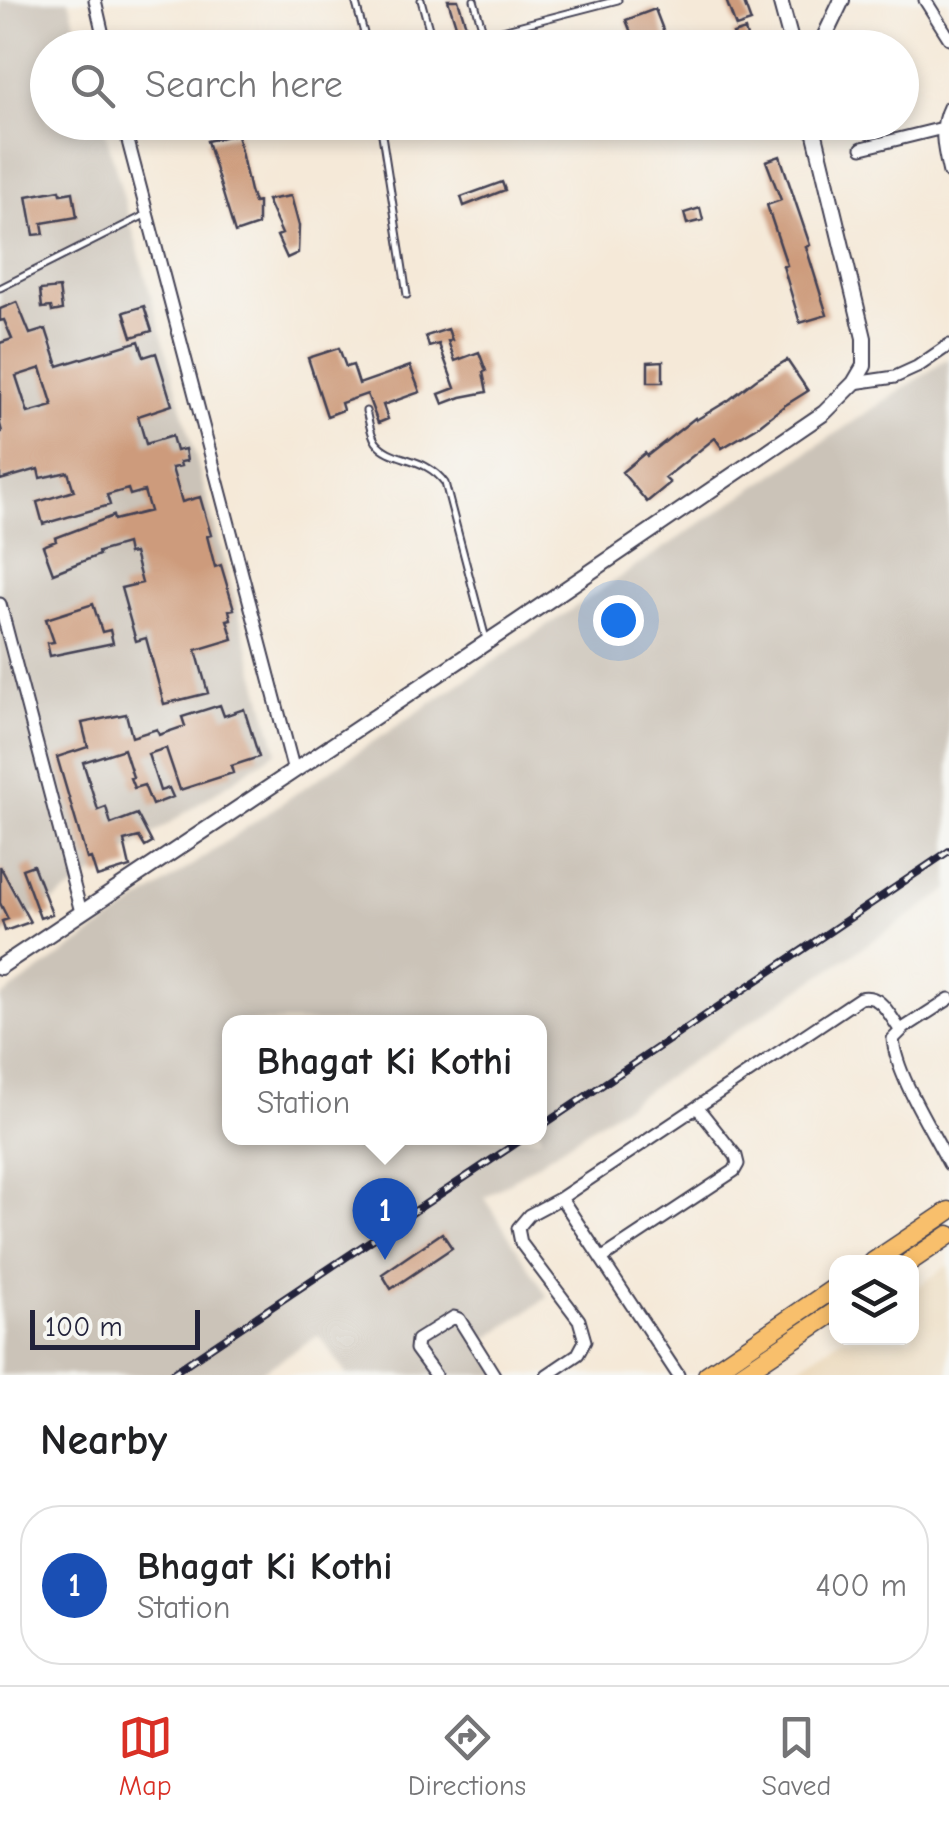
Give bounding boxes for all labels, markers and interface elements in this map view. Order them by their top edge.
search box [30,30,919,140]
icon: search [65,58,120,113]
text: Search here [145,63,343,107]
your location [593,595,644,646]
popup [222,1015,547,1145]
text: Bhagat Ki Kothi [257,1040,512,1084]
text: Station [257,1084,350,1121]
pin: 1 [352,1178,418,1260]
map controls [829,1255,919,1345]
button: layers [829,1255,919,1345]
scale bar [30,1305,200,1350]
text: 100 m [45,1311,123,1343]
text: Nearby [40,1416,167,1465]
text: Bhagat Ki Kothi [137,1545,393,1589]
text: 1 [68,1567,81,1604]
text: 400 m [815,1567,907,1604]
text: Station [137,1589,230,1626]
tab: Map [118,1710,173,1802]
tab: Directions [408,1710,526,1802]
tab: Saved [761,1710,831,1802]

